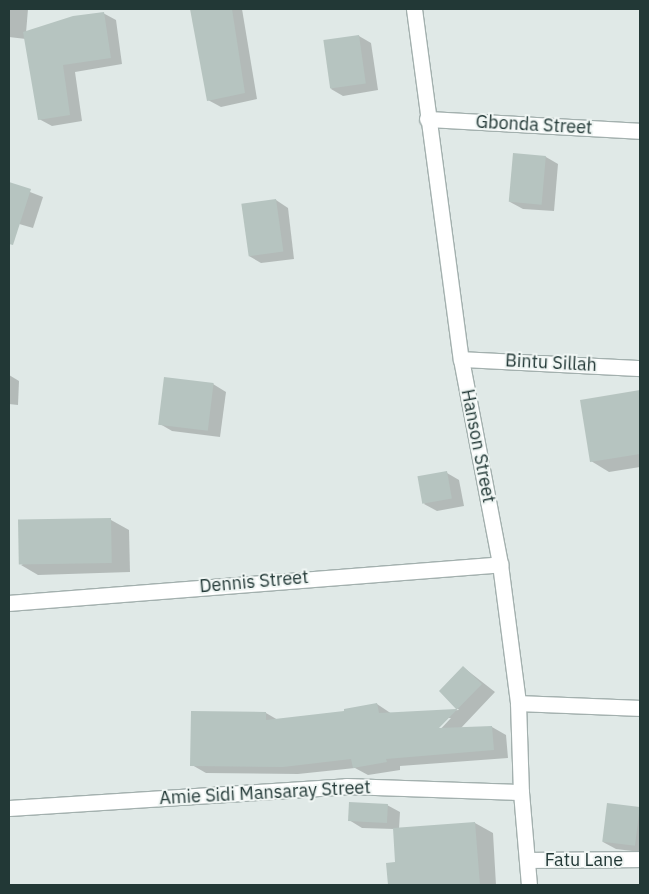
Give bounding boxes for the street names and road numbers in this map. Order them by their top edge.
street label: Gbonda Street [475,111,593,139]
street label: Bintu Sillah [505,350,597,376]
street label: Hanson Street [456,387,500,505]
street label: Dennis Street [199,566,309,598]
street label: Amie Sidi Mansaray Street [159,777,371,809]
street label: Fatu Lane [545,849,623,871]

